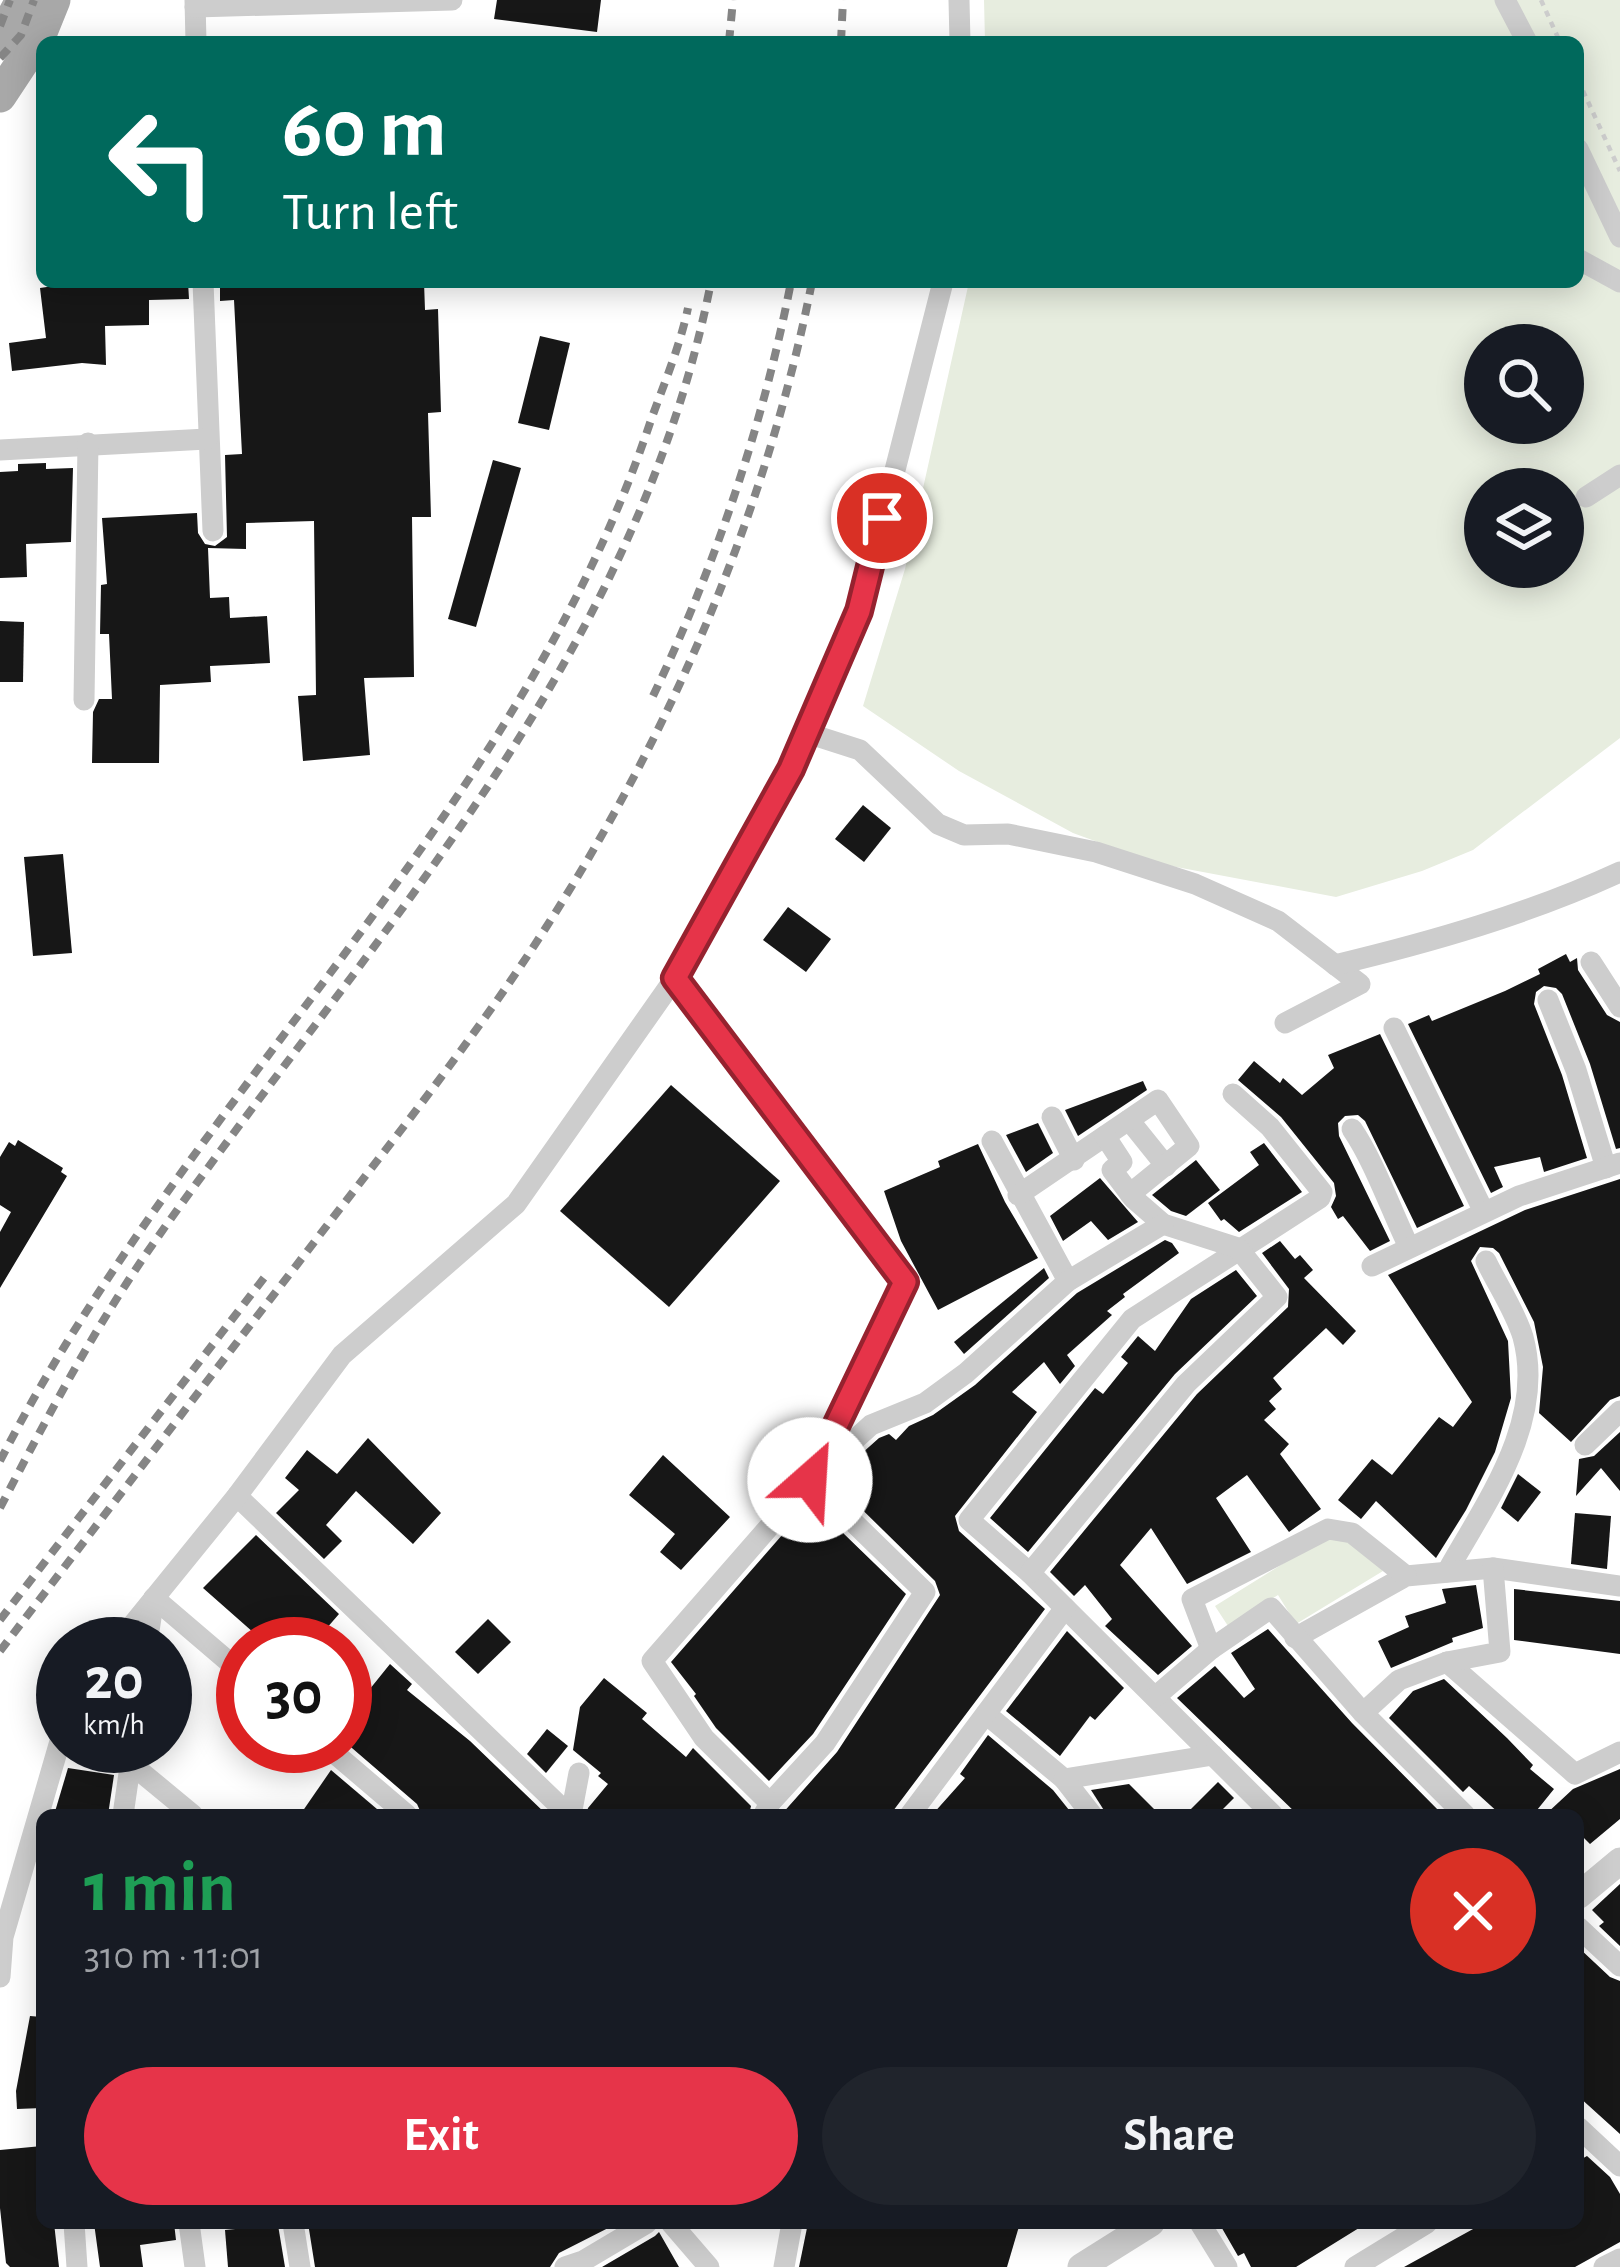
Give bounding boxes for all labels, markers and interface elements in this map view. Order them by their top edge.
icon: left [84,84,240,240]
text: 60 m [282,88,447,172]
text: Turn left [282,186,458,240]
map controls [1464,324,1584,588]
button: search [1464,324,1584,444]
pin [831,467,933,569]
button: layers [1464,468,1584,588]
icon: arrive [849,485,915,551]
position arrow [747,1417,873,1543]
speed limit sign: 30 [216,1617,372,1773]
text: 20 [84,1650,144,1710]
text: km/h [83,1710,145,1740]
button: close [1410,1848,1536,1974]
text: 1 min [84,1852,236,1924]
text: 310 m · 11:01 [84,1937,263,1976]
button: Exit [84,2067,798,2205]
button: Share [822,2067,1536,2205]

